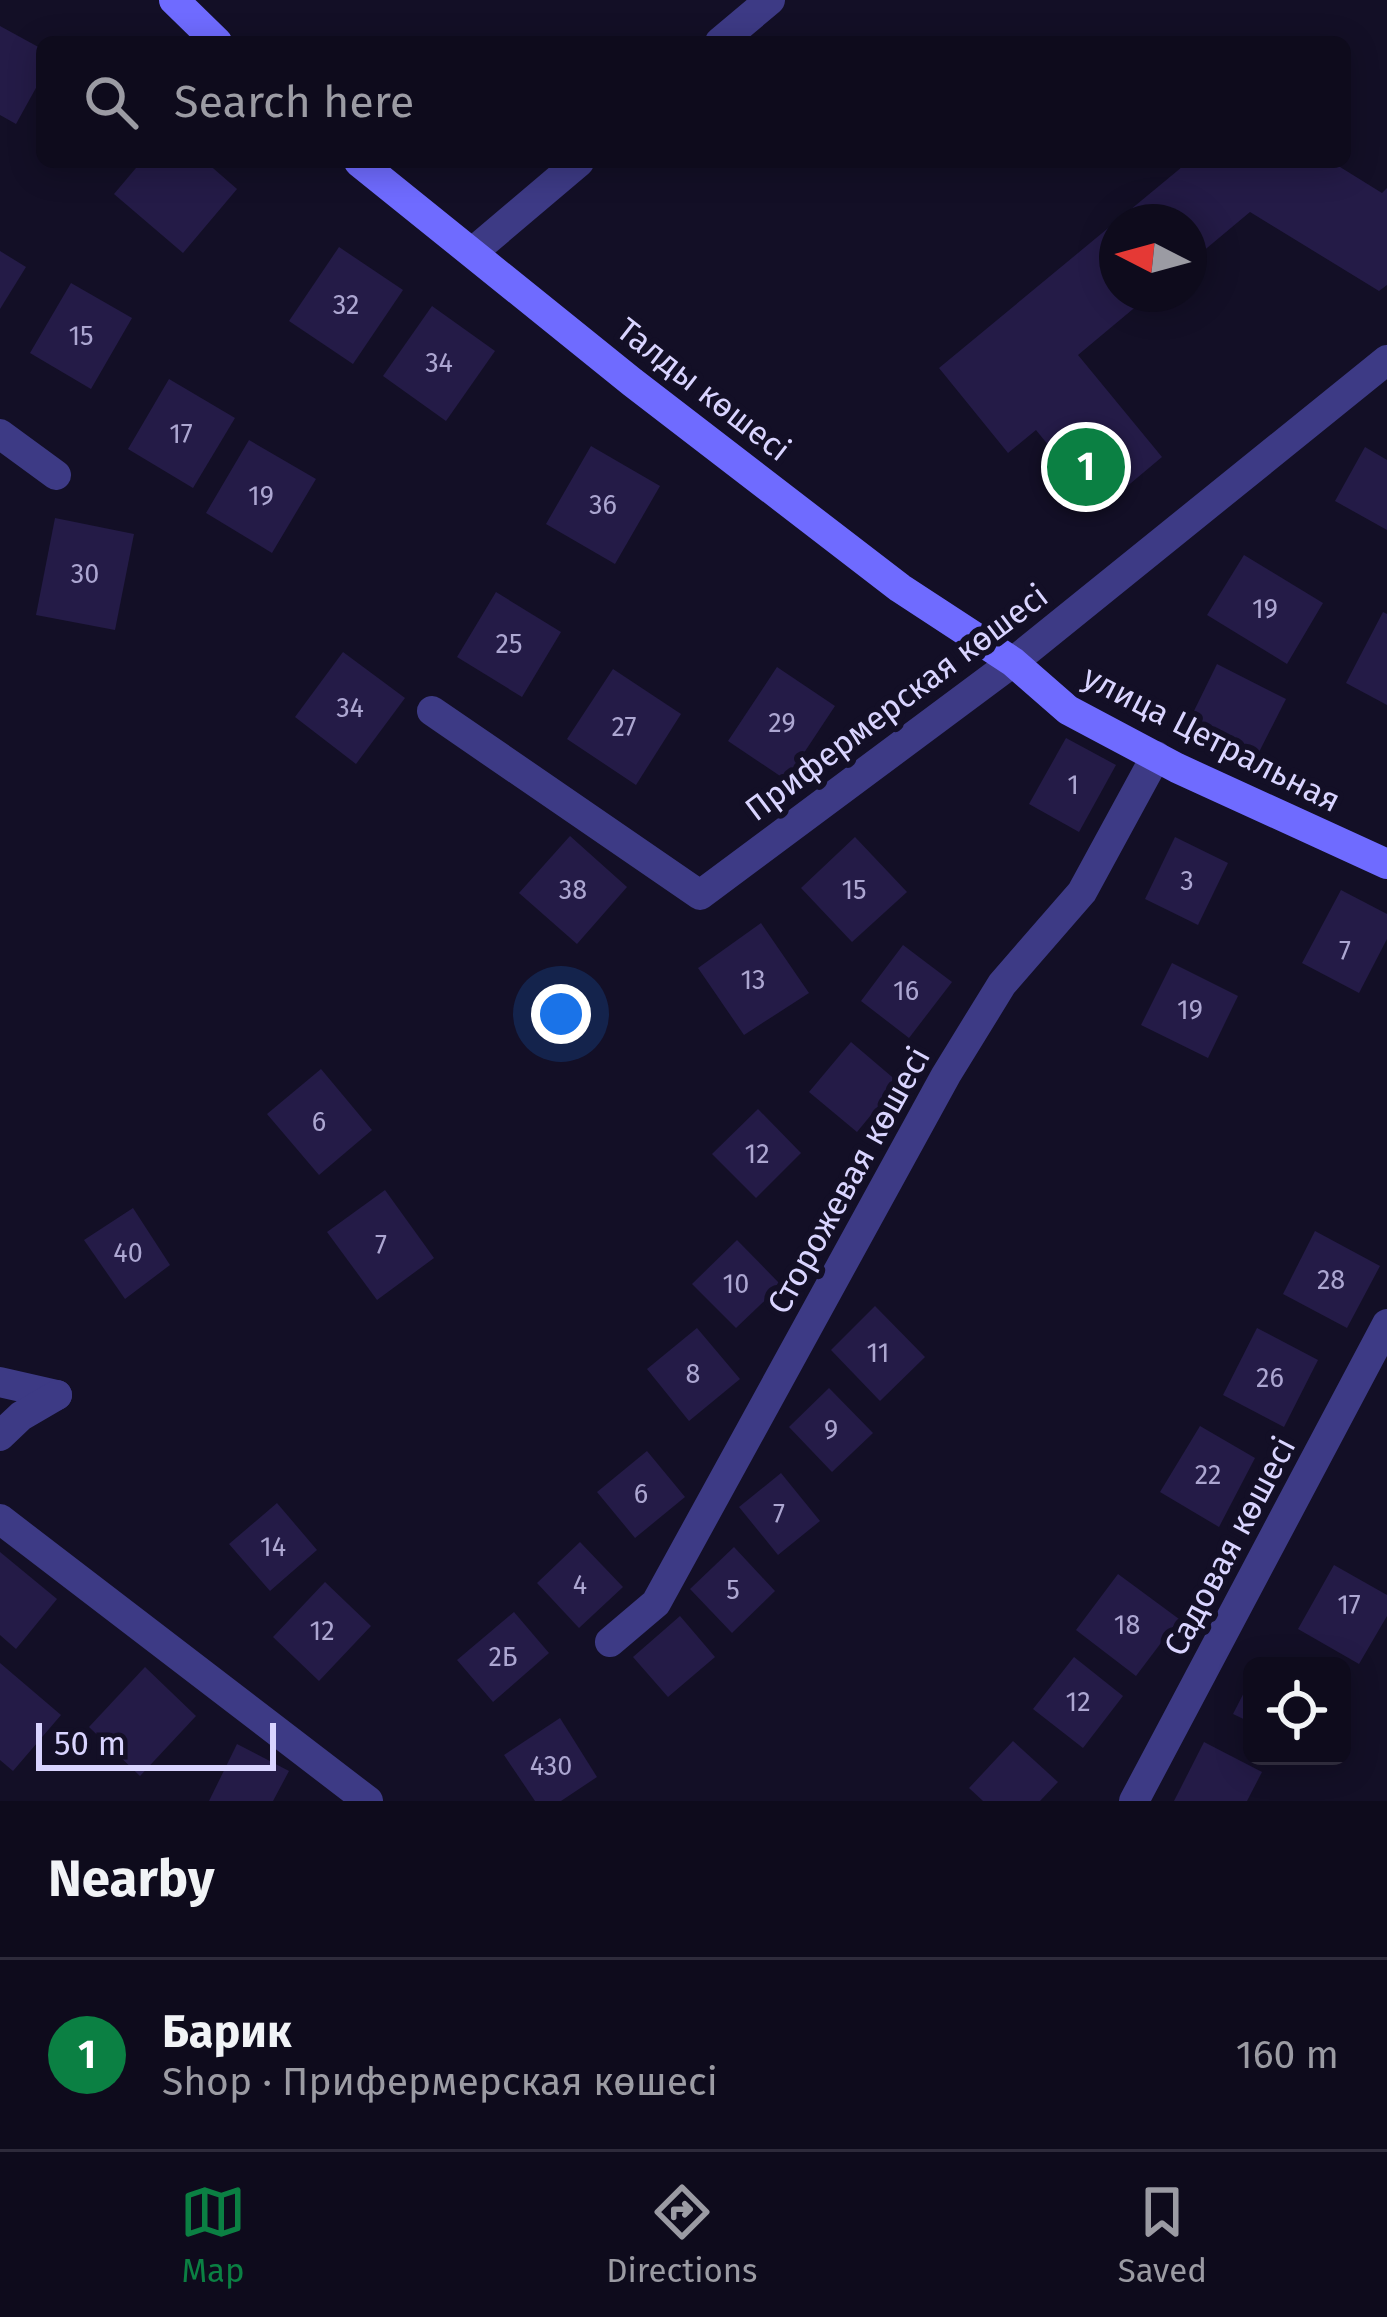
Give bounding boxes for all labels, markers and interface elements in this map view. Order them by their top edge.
search box [36,36,1351,168]
icon: search [78,69,144,135]
text: Search here [174,75,414,129]
north arrow [1099,204,1207,312]
house number: 32 [333,289,359,321]
street label: Талды көшесі [609,310,798,470]
house number: 15 [68,320,94,352]
house number: 34 [425,347,453,379]
house number: 17 [169,418,193,450]
pin: 1 [1047,422,1125,512]
house number: 19 [248,480,274,512]
house number: 36 [589,489,617,521]
house number: 30 [71,558,99,590]
street label: Прифермерская көшесі [737,576,1056,830]
house number: 19 [1252,593,1278,625]
house number: 25 [496,628,522,660]
street label: улица Цетральная [1076,657,1347,821]
house number: 34 [336,692,364,724]
house number: 29 [768,707,796,739]
house number: 27 [611,711,637,743]
house number: 1 [1067,769,1079,801]
house number: 3 [1180,865,1194,897]
house number: 38 [559,874,587,906]
house number: 15 [841,874,867,906]
house number: 7 [1339,935,1351,967]
house number: 13 [740,964,766,996]
house number: 16 [893,975,919,1007]
your location [531,984,591,1044]
house number: 19 [1177,994,1203,1026]
street label: Сторожевая көшесі [759,1040,939,1321]
house number: 6 [312,1106,326,1138]
house number: 12 [744,1138,770,1170]
house number: 7 [375,1229,387,1261]
house number: 40 [113,1237,143,1269]
house number: 28 [1317,1264,1345,1296]
house number: 10 [723,1268,749,1300]
house number: 11 [866,1337,890,1369]
house number: 8 [686,1358,700,1390]
house number: 26 [1256,1362,1284,1394]
house number: 9 [824,1414,838,1446]
street label: Садовая көшесі [1155,1430,1304,1663]
house number: 22 [1195,1459,1221,1491]
house number: 6 [634,1478,648,1510]
house number: 7 [773,1498,785,1530]
house number: 14 [260,1531,286,1563]
house number: 4 [573,1569,587,1601]
house number: 5 [726,1574,740,1606]
house number: 17 [1337,1589,1361,1621]
house number: 18 [1114,1609,1140,1641]
house number: 12 [309,1615,335,1647]
house number: 2Б [489,1641,518,1673]
map controls [1243,1657,1351,1765]
button: locate [1243,1657,1351,1765]
house number: 12 [1065,1686,1091,1718]
scale bar [36,1717,276,1770]
text: 50 m [54,1724,126,1764]
house number: 430 [530,1750,572,1782]
text: Nearby [48,1848,214,1910]
text: Барик [162,2005,292,2059]
text: 1 [78,2032,96,2078]
text: 160 m [1236,2032,1339,2078]
text: Shop · Прифермерская көшесі [162,2059,718,2105]
tab: Map [180,2179,246,2291]
tab: Directions [606,2179,758,2291]
tab: Saved [1118,2179,1207,2291]

